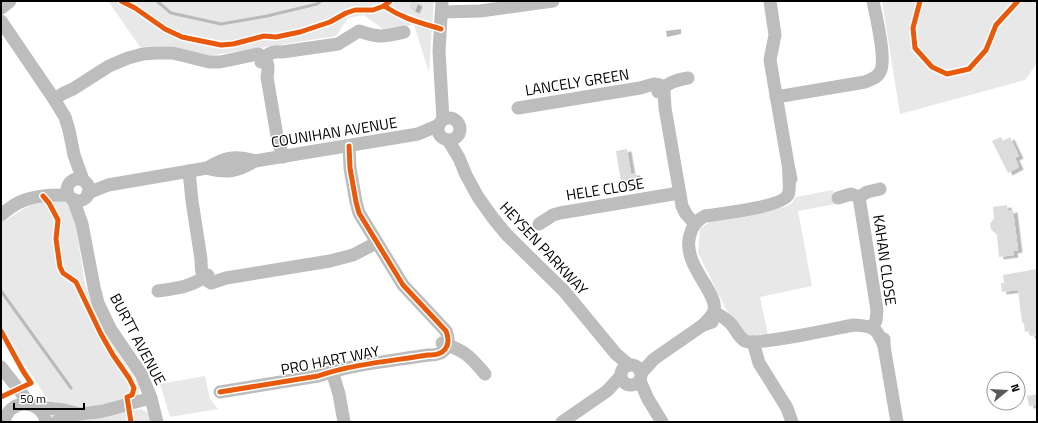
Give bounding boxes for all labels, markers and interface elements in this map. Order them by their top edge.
street label: LANCELY GREEN [523,62,631,102]
street label: COUNIHAN AVENUE [269,111,399,153]
street label: HELE CLOSE [564,171,646,207]
street label: HEYSEN PARKWAY [495,196,593,300]
street label: KAHAN CLOSE [867,213,903,307]
street label: BURTT AVENUE [104,289,172,389]
street label: PRO HART WAY [279,339,381,381]
north arrow [986,371,1026,411]
text: N [1007,382,1024,394]
scale bar [14,385,84,411]
text: 50 m [20,389,46,408]

